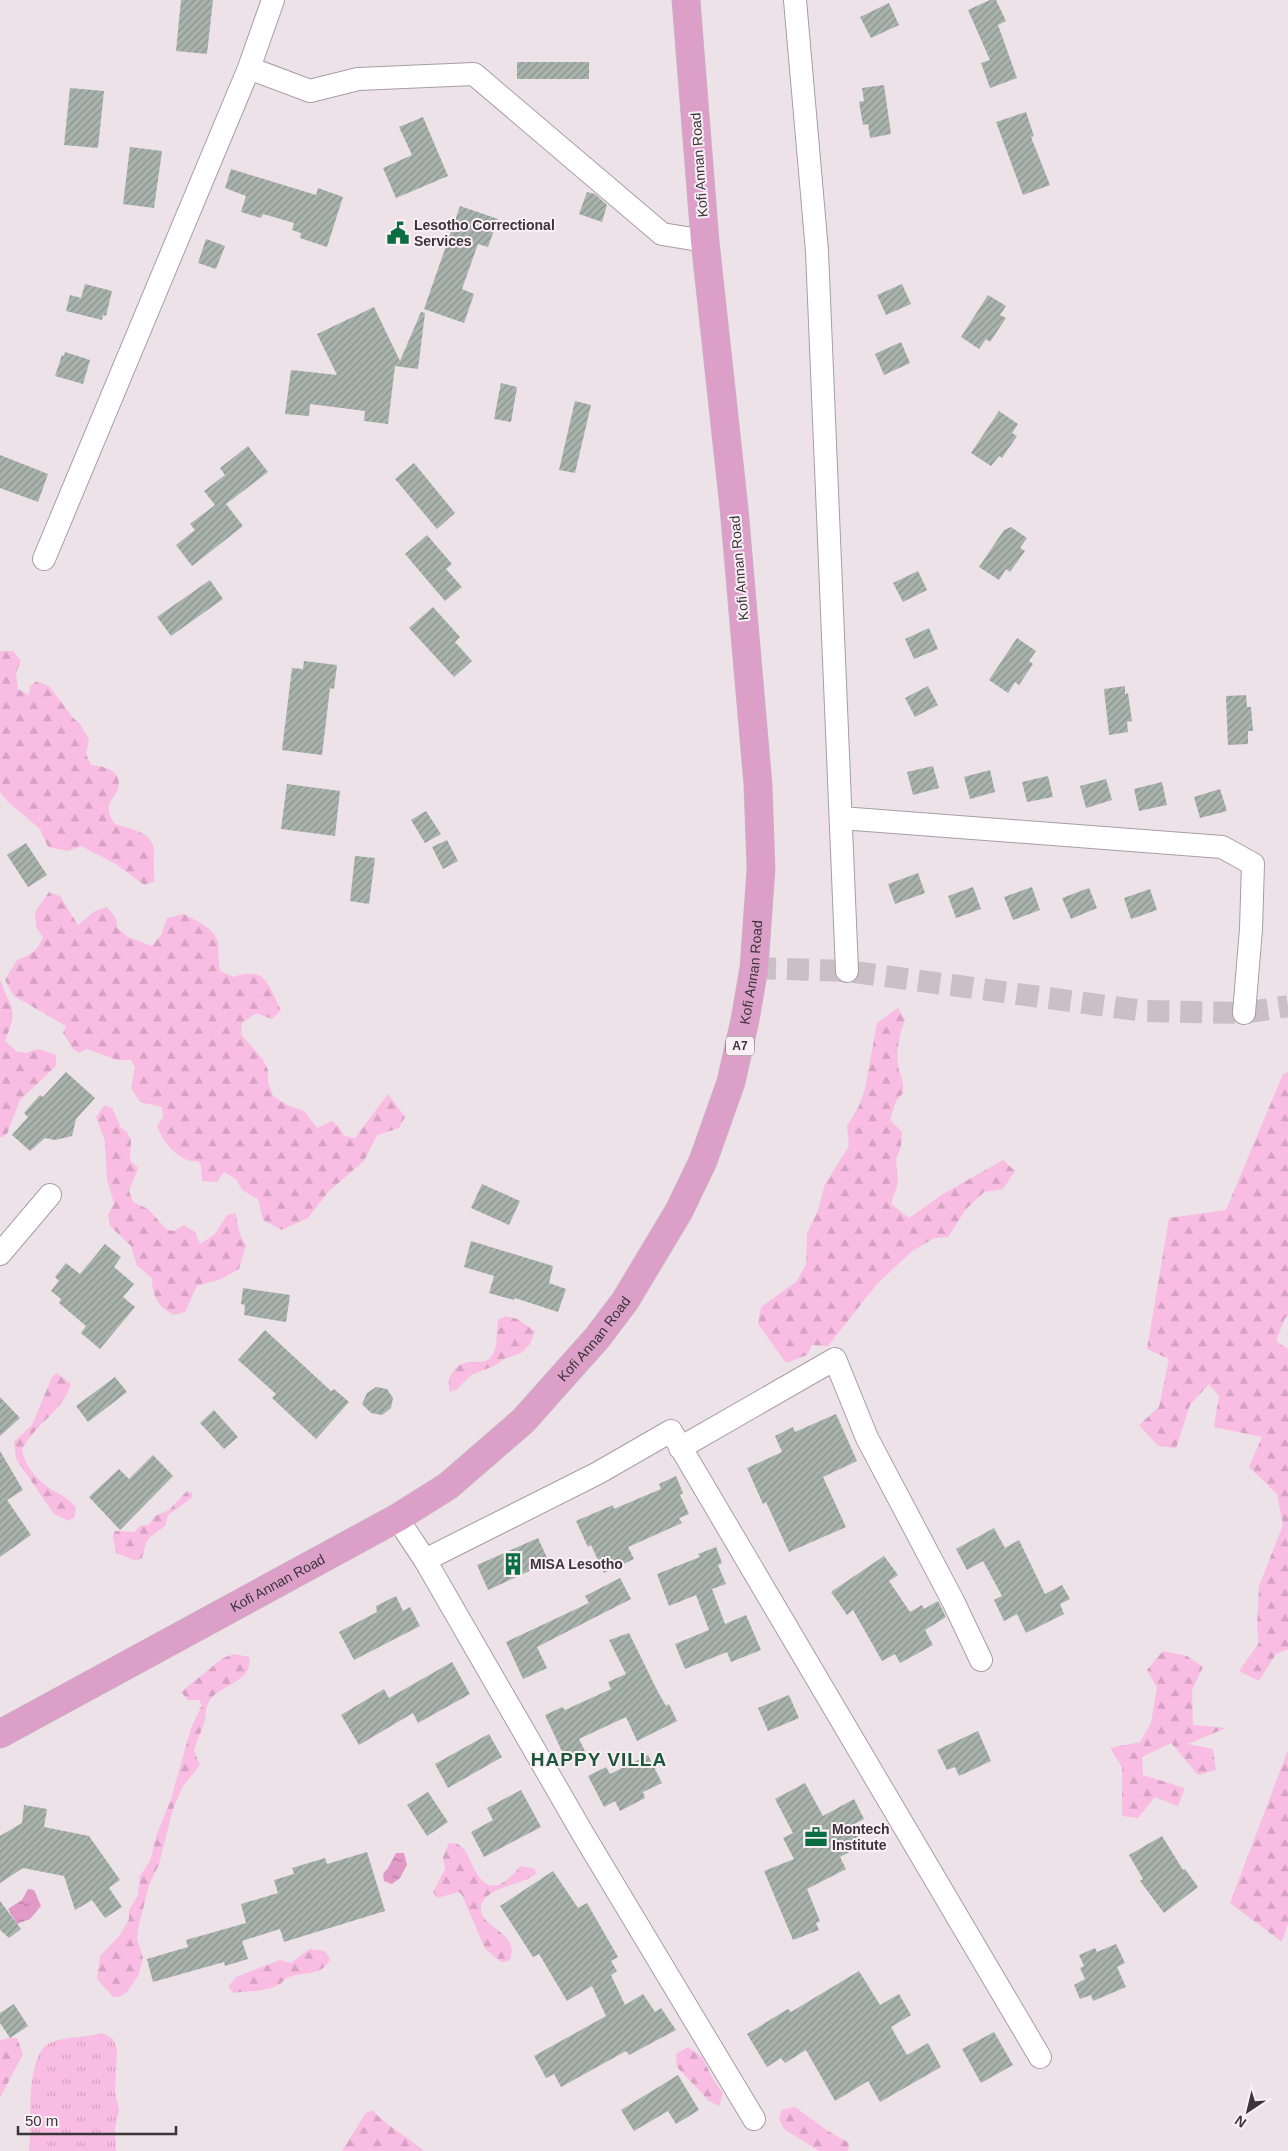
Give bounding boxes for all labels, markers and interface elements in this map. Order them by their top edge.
street label: Kofi Annan Road [687,112,711,218]
place label: Lesotho Correctional Services [414,217,555,249]
public building icon: Lesotho Correctional Services [385,220,411,246]
street label: Kofi Annan Road [726,515,752,621]
street label: Kofi Annan Road [736,920,765,1026]
road number: A7 [726,1036,754,1056]
street label: Kofi Annan Road [554,1293,634,1385]
street label: Kofi Annan Road [228,1551,328,1615]
building icon: MISA Lesotho [500,1551,526,1577]
place label: MISA Lesotho [530,1556,623,1572]
district label: HAPPY VILLA [531,1749,667,1770]
place label: Montech Institute [832,1821,890,1853]
office icon: Montech Institute [803,1824,829,1850]
north arrow [1223,2086,1273,2136]
scale bar [18,2104,175,2136]
text: 50 m [25,2112,58,2129]
text: N [1232,2112,1249,2131]

